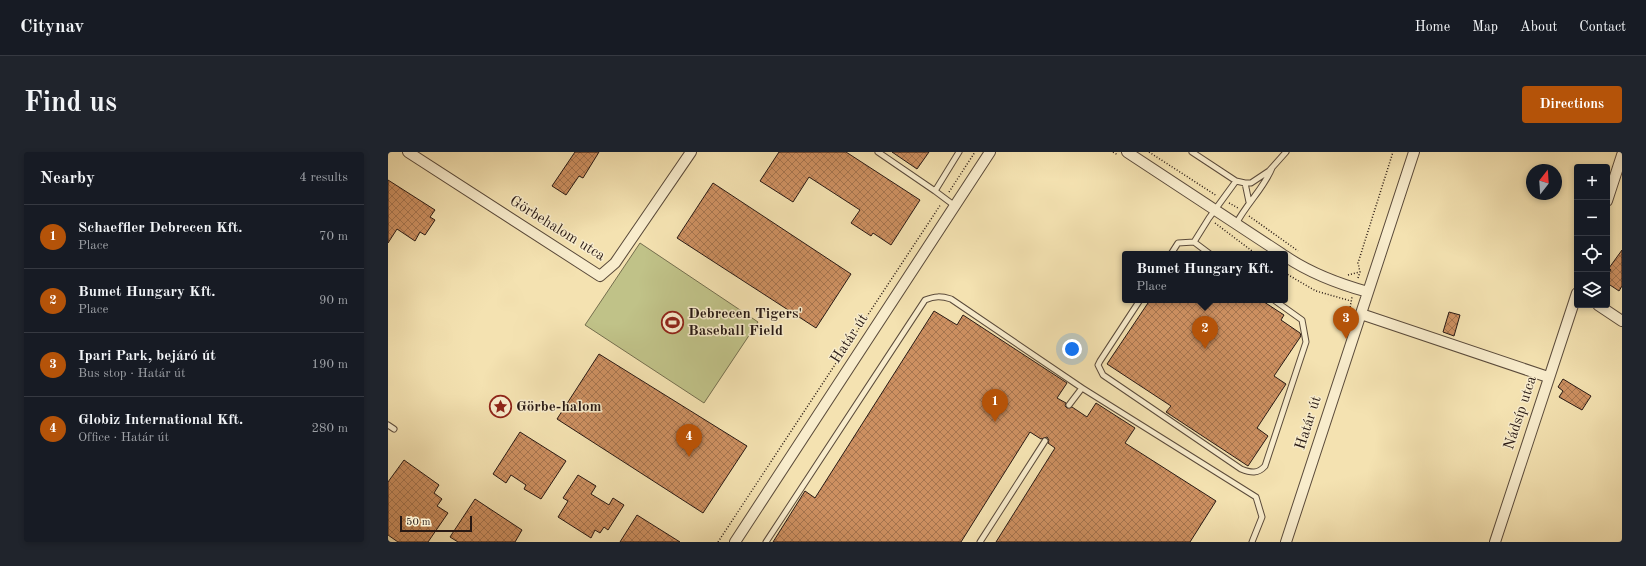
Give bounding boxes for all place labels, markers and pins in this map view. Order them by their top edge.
pin: 3 [1333,306,1359,339]
place label: Debrecen Tigers' Baseball Field [688,307,802,339]
sports icon: Debrecen Tigers' Baseball Field [659,310,685,336]
pin: 2 [1192,316,1218,349]
pin: 1 [982,389,1008,422]
place icon: Görbe-halom [488,394,514,420]
place label: Görbe-halom [516,400,602,415]
pin: 4 [676,424,702,457]

